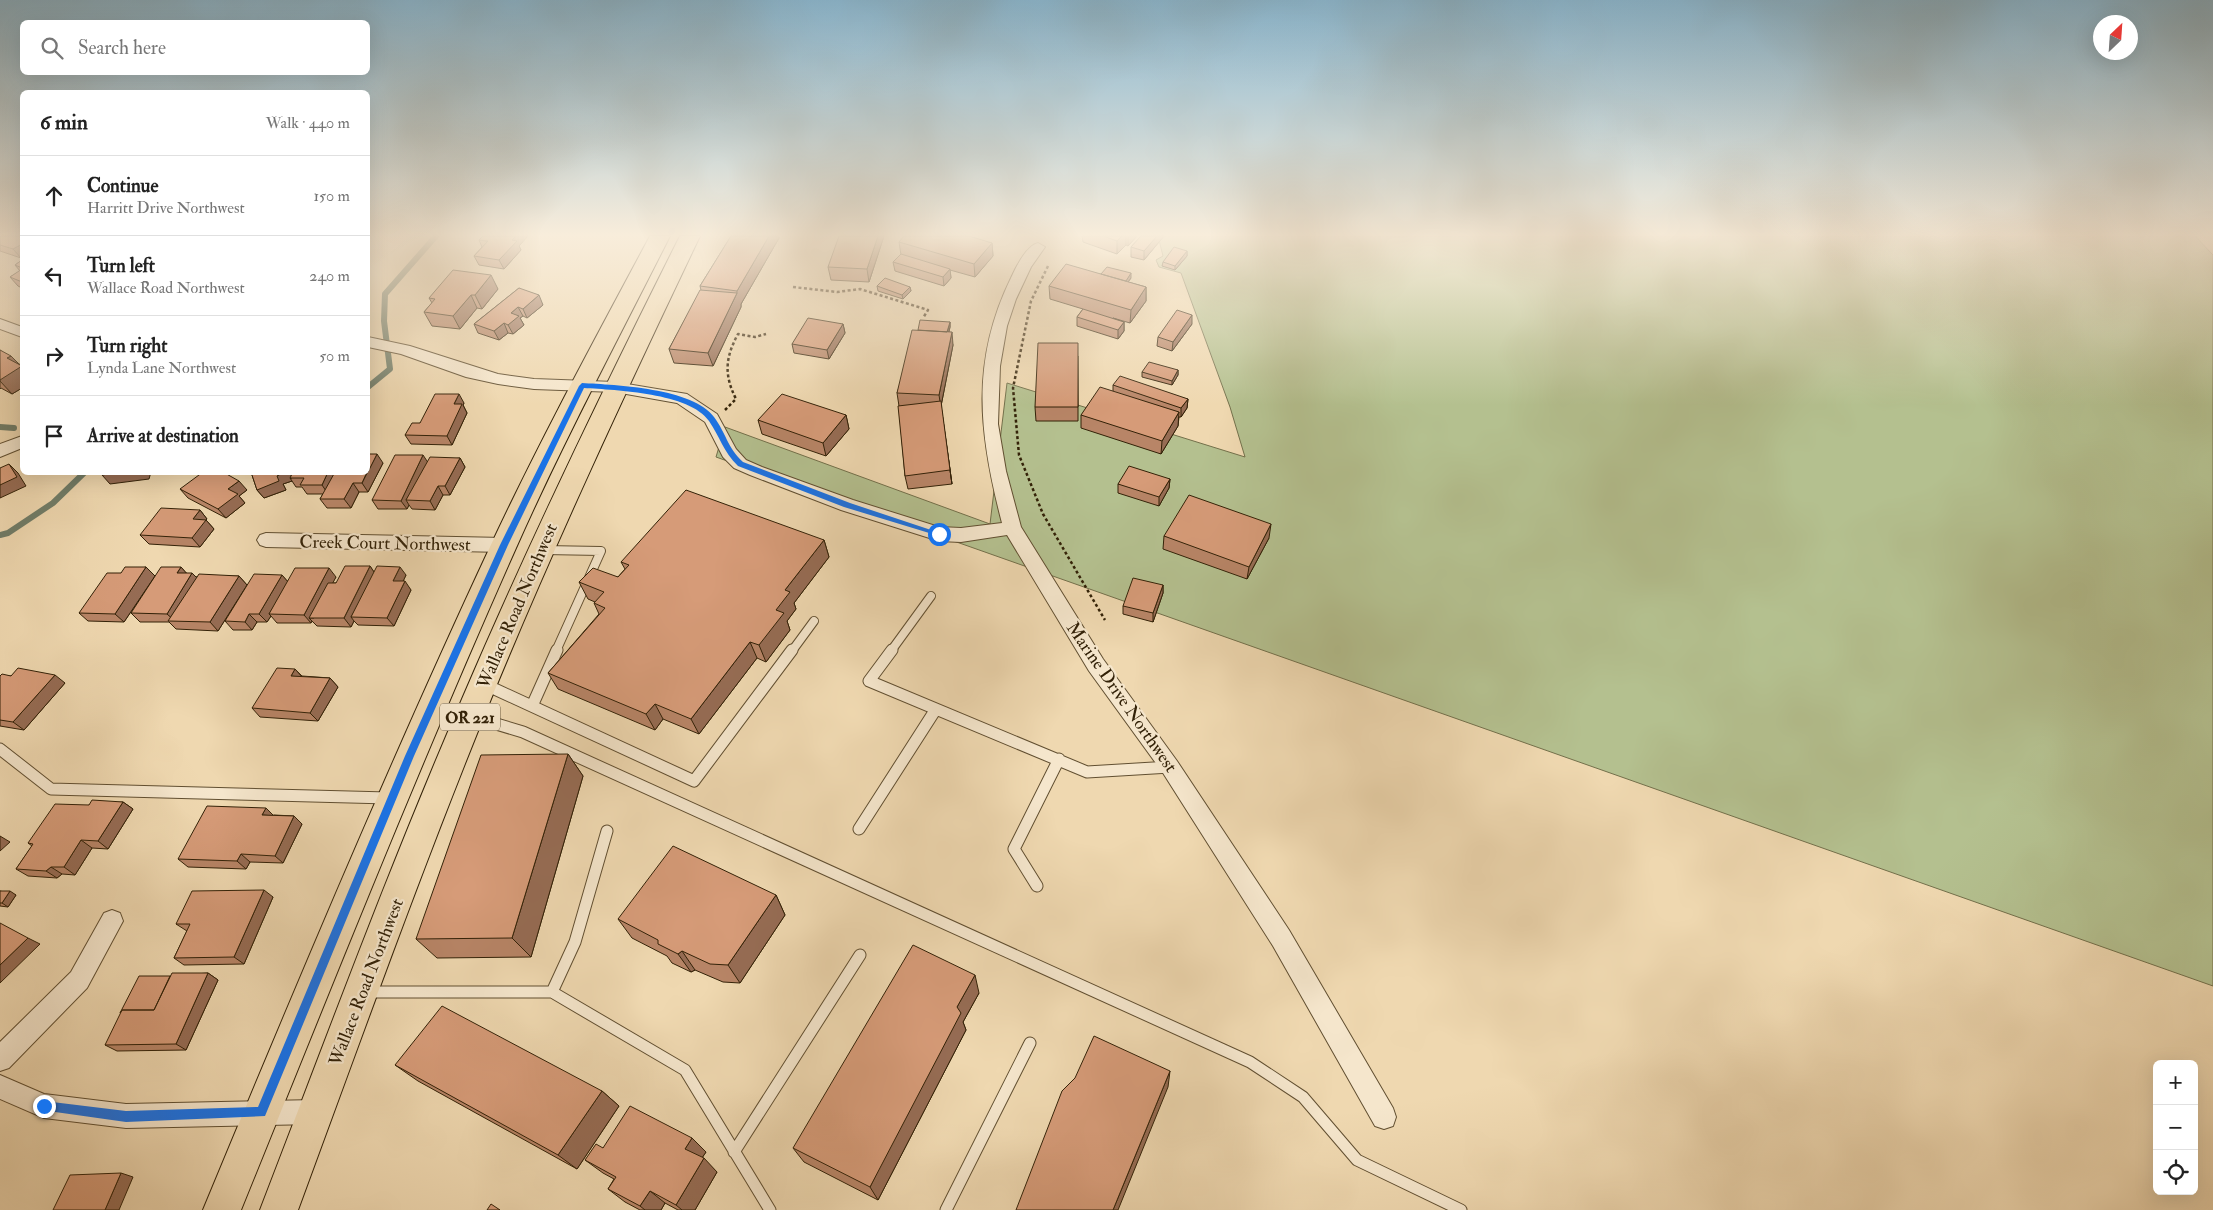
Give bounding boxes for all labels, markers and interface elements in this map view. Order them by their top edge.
north arrow [2093,15,2138,60]
search box [20,20,370,75]
icon: search [38,34,66,62]
text: Search here [78,36,166,60]
text: 6 min [40,109,88,136]
text: Walk · 440 m [266,113,350,133]
text: Continue [87,174,158,198]
icon: ahead [40,182,68,210]
text: 150 m [313,186,350,206]
text: Harritt Drive Northwest [87,198,245,218]
text: Turn left [87,254,155,278]
icon: left [40,262,68,290]
text: 240 m [309,266,350,286]
text: Wallace Road Northwest [87,278,245,298]
text: Turn right [87,334,167,358]
icon: right [40,342,68,370]
text: 50 m [319,346,350,366]
text: Lynda Lane Northwest [87,358,236,378]
icon: arrive [40,422,68,450]
text: Arrive at destination [87,424,239,448]
street label: Wallace Road Northwest [472,520,563,693]
route start [928,523,951,546]
street label: Creek Court Northwest [299,531,471,556]
street label: Marine Drive Northwest [1061,618,1182,777]
road number: OR 221 [440,704,500,730]
street label: Wallace Road Northwest [324,895,409,1070]
map controls [2153,1060,2198,1195]
button: + [2153,1060,2198,1105]
route end [33,1095,56,1118]
button: − [2153,1105,2198,1150]
button: locate [2153,1150,2198,1195]

